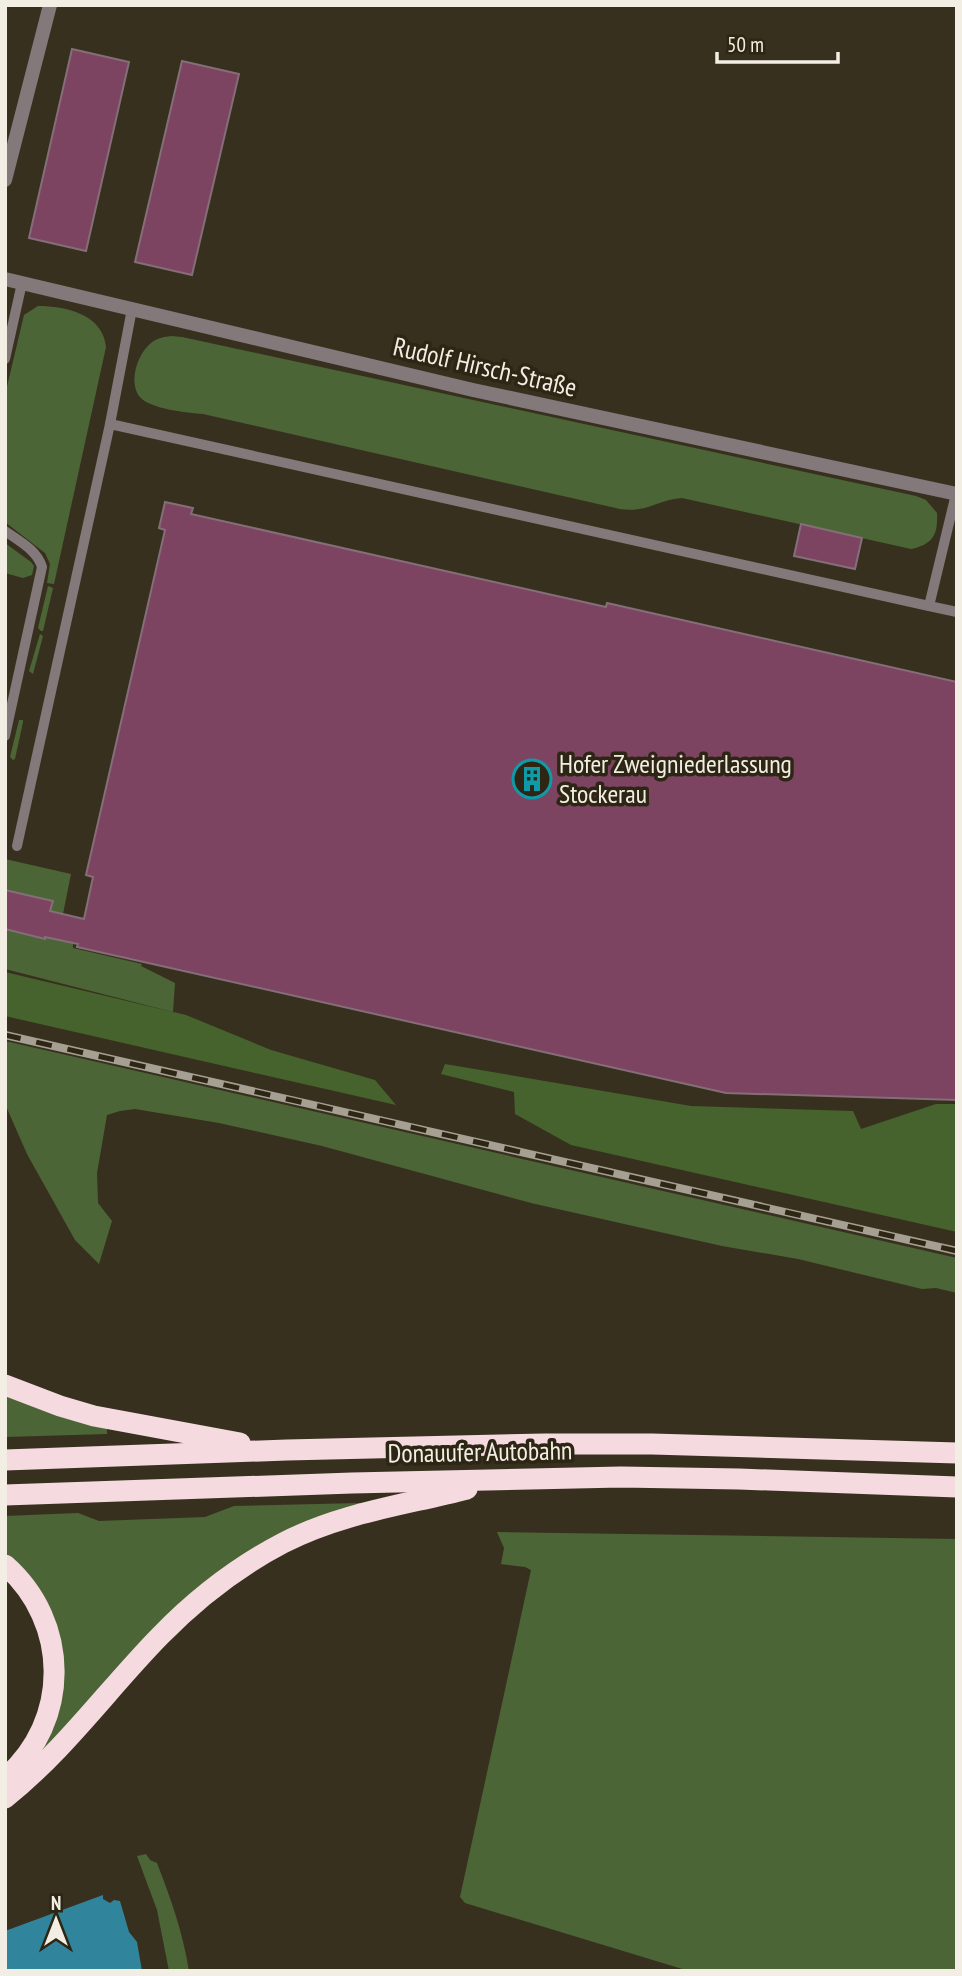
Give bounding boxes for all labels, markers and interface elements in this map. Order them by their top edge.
scale bar [717,21,838,65]
text: 50 m [727,31,764,58]
street label: Rudolf Hirsch-Straße [390,329,580,404]
place label: Hofer Zweigniederlassung Stockerau [559,747,792,810]
building icon: Hofer Zweigniederlassung Stockerau [511,758,553,800]
street label: Donauufer Autobahn [387,1433,573,1470]
north arrow [21,1885,91,1955]
text: N [51,1891,61,1915]

